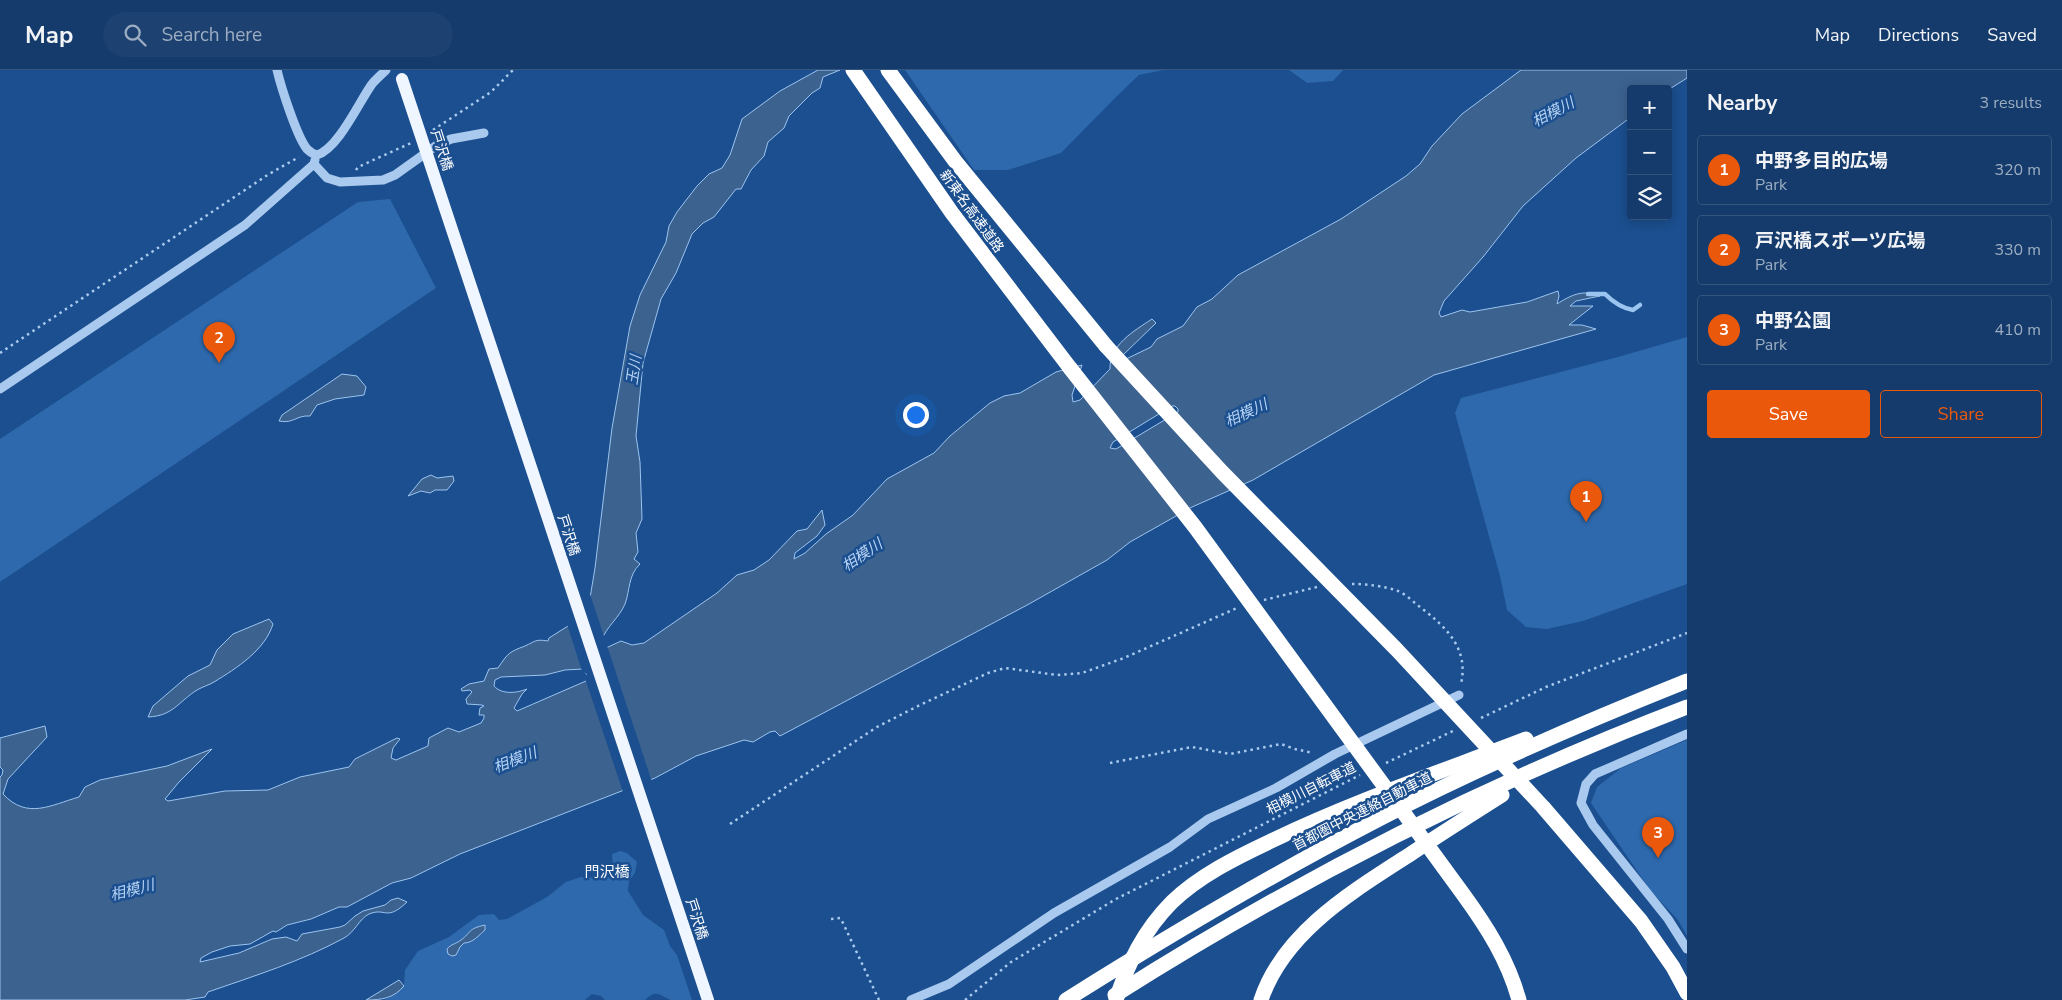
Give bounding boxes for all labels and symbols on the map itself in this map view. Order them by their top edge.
water label: 相模川 [1528,92,1579,131]
street label: 戸沢橋 [426,127,457,173]
street label: 新東名高速道路 [935,166,1008,257]
pin: 2 [203,322,235,363]
water label: 玉川 [622,352,646,386]
water label: 相模川 [1221,394,1272,432]
your location [903,402,929,428]
pin: 1 [1570,481,1602,522]
street label: 戸沢橋 [553,512,584,558]
water label: 相模川 [838,533,888,576]
water label: 相模川 [490,742,541,777]
street label: 相模川自転車道 [1263,758,1359,819]
street label: 首都圏中央連絡自動車道 [1289,768,1435,855]
pin: 3 [1642,817,1674,858]
district label: 門沢橋 [584,862,630,882]
water label: 相模川 [108,874,158,905]
street label: 戸沢橋 [681,896,712,942]

